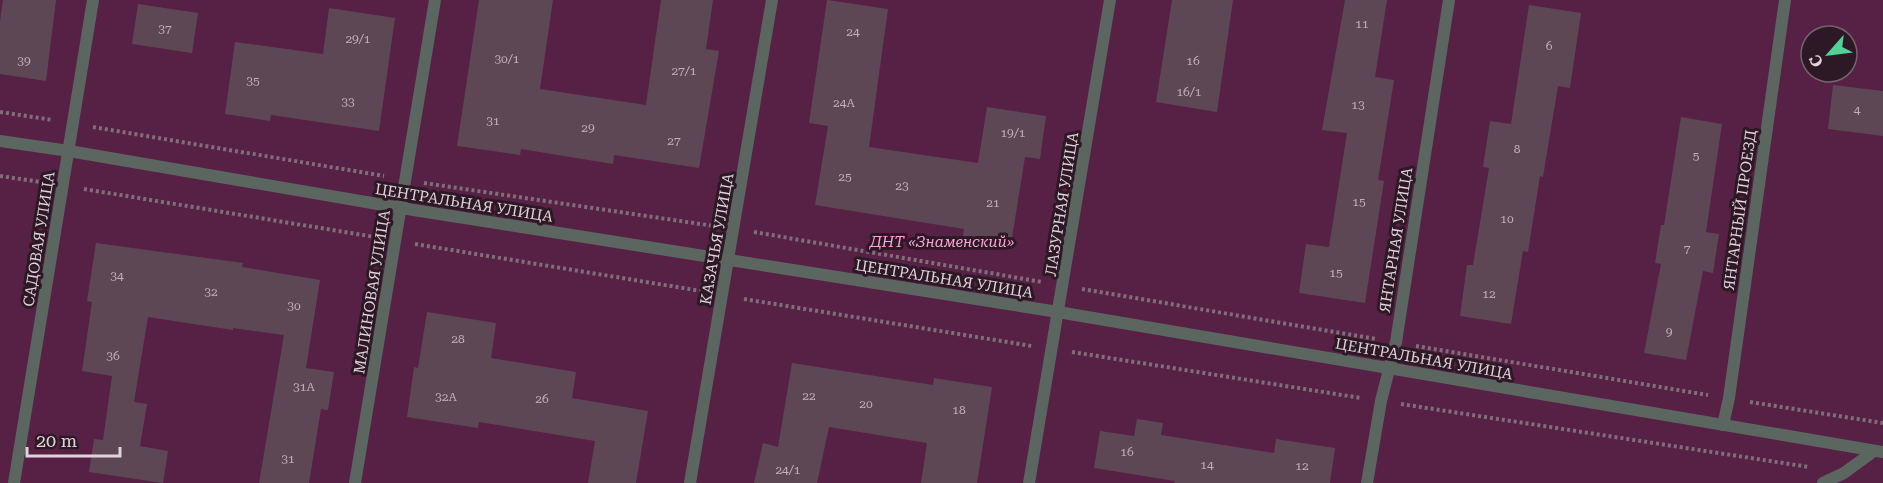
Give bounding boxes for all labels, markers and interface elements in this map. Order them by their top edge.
house number: 11 [1355,17,1369,31]
house number: 37 [158,22,172,36]
north arrow [1799,24,1859,84]
house number: 24 [846,25,860,39]
house number: 29/1 [345,32,371,46]
house number: 6 [1546,39,1553,53]
text: С [1805,51,1827,70]
house number: 30/1 [494,52,520,66]
house number: 39 [17,54,31,68]
house number: 16 [1186,54,1200,68]
house number: 27/1 [671,64,697,78]
house number: 35 [246,74,260,88]
house number: 16/1 [1176,85,1202,99]
house number: 33 [341,95,355,109]
house number: 24А [833,96,856,110]
house number: 13 [1351,98,1365,112]
house number: 4 [1854,103,1861,117]
house number: 31 [486,114,500,128]
house number: 29 [581,121,595,135]
house number: 19/1 [1000,126,1026,140]
street label: ЯНТАРНЫЙ ПРОЕЗД [1720,129,1760,291]
street label: ЛАЗУРНАЯ УЛИЦА [1042,130,1082,277]
house number: 27 [667,134,681,148]
house number: 8 [1514,142,1521,156]
house number: 5 [1693,149,1700,163]
street label: ЯНТАРНАЯ УЛИЦА [1376,166,1416,314]
street label: САДОВАЯ УЛИЦА [19,170,59,308]
house number: 25 [838,170,852,184]
street label: КАЗАЧЬЯ УЛИЦА [697,171,738,306]
house number: 23 [895,179,909,193]
street label: ЦЕНТРАЛЬНАЯ УЛИЦА [374,180,555,226]
house number: 15 [1352,195,1366,209]
house number: 21 [986,196,1000,210]
street label: МАЛИНОВАЯ УЛИЦА [350,208,394,375]
house number: 10 [1500,212,1514,226]
park label: ДНТ «Знаменский» [869,233,1014,251]
house number: 7 [1684,242,1691,256]
street label: ЦЕНТРАЛЬНАЯ УЛИЦА [854,256,1035,302]
house number: 15 [1329,266,1343,280]
house number: 34 [110,269,124,283]
house number: 32 [204,285,218,299]
house number: 12 [1482,287,1496,301]
house number: 30 [287,299,301,313]
house number: 9 [1666,325,1673,339]
house number: 28 [451,332,465,346]
street label: ЦЕНТРАЛЬНАЯ УЛИЦА [1334,335,1515,384]
house number: 36 [106,349,120,363]
house number: 31А [293,380,316,394]
house number: 22 [802,389,816,403]
house number: 32А [435,390,458,404]
house number: 26 [535,392,549,406]
house number: 20 [859,397,873,411]
house number: 18 [952,403,966,417]
scale bar [27,420,120,458]
text: 20 m [36,430,77,451]
house number: 16 [1120,445,1134,459]
house number: 31 [281,452,295,466]
house number: 14 [1200,458,1214,472]
house number: 12 [1295,459,1309,473]
house number: 24/1 [775,463,801,477]

